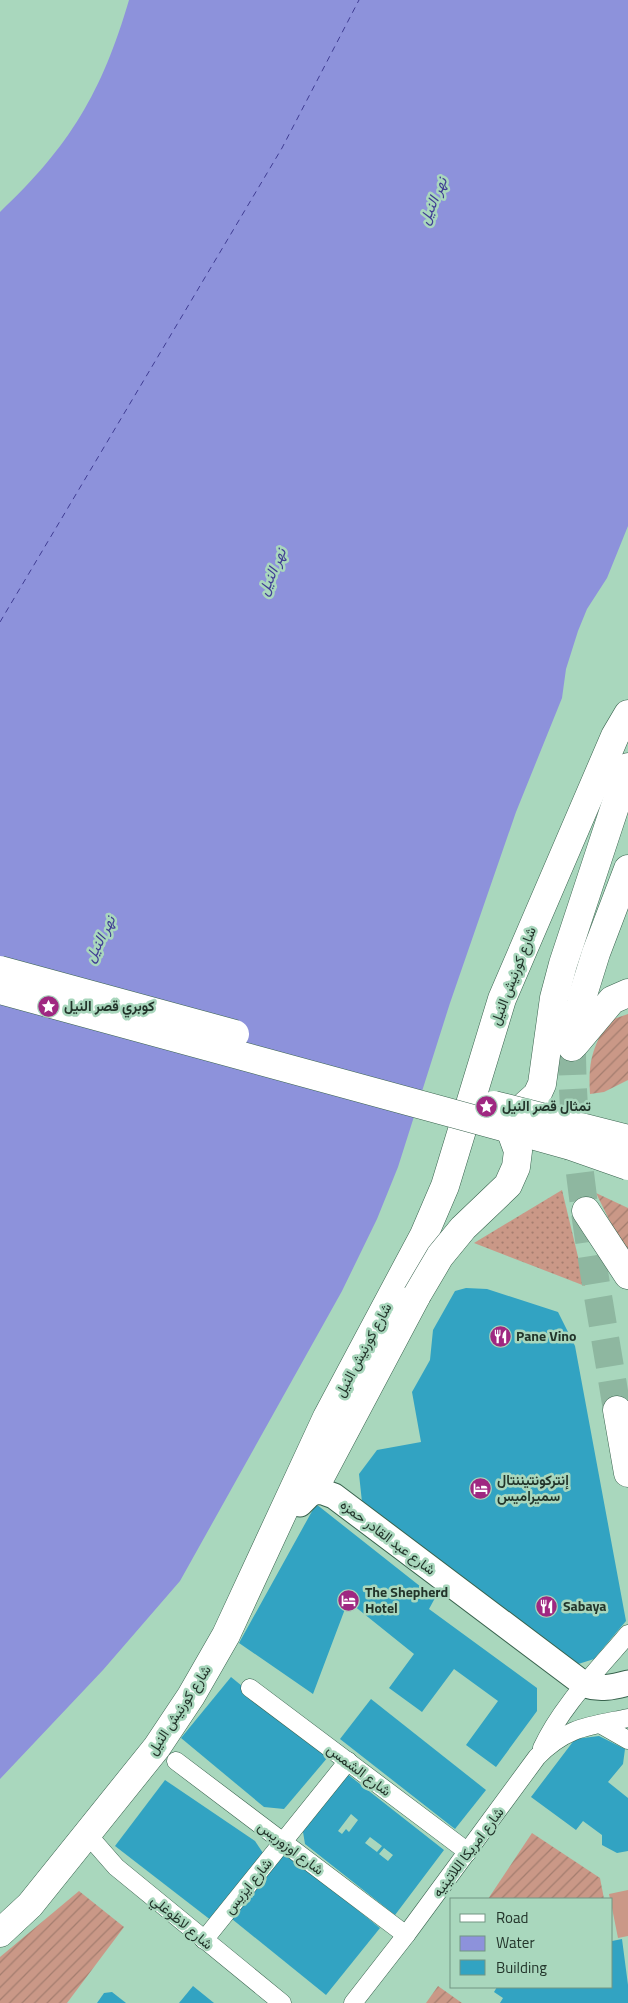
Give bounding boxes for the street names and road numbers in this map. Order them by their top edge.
street label: شارع كورنيش النيل [484,924,542,1028]
street label: شارع كورنيش النيل [329,1299,397,1401]
street label: شارع عبد القادر حمزه [336,1494,440,1580]
street label: شارع كورنيش النيل [141,1660,217,1760]
street label: شارع الشمس [322,1738,396,1802]
street label: شارع امريكا اللاتينيه [427,1802,509,1902]
street label: شارع اوزوريس [253,1816,329,1880]
street label: شارع ايزيس [219,1853,277,1919]
street label: شارع لاظوغلي [145,1889,218,1955]

